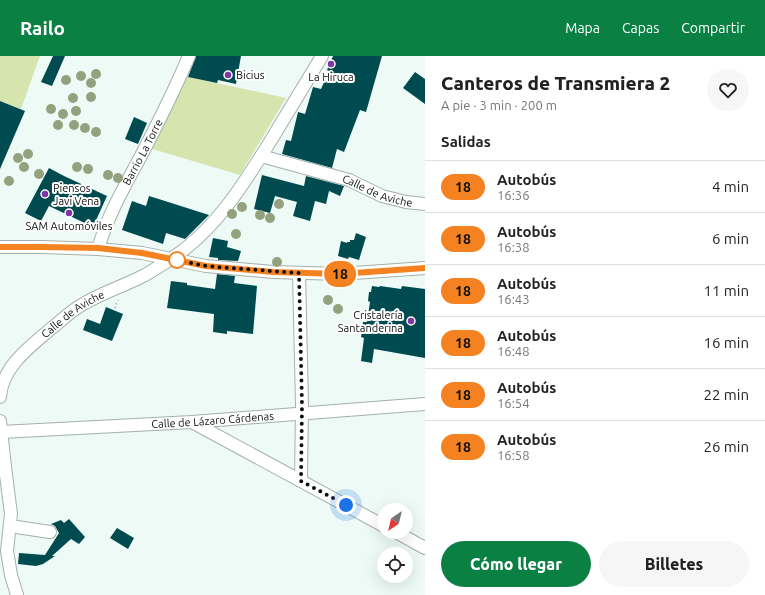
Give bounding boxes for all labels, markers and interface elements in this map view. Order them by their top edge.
text: Railo [20,17,65,39]
text: Mapa [565,20,600,36]
text: Capas [622,20,659,36]
text: Compartir [681,20,745,36]
marker: La Hiruca [326,59,336,69]
place label: Bicius [236,69,265,81]
button: heart [707,69,749,111]
marker: Bicius [223,70,233,80]
place label: La Hiruca [308,71,354,83]
text: Canteros de Transmiera 2 [441,72,670,94]
text: A pie · 3 min · 200 m [441,98,557,112]
street label: Barrio La Torre [120,117,165,187]
text: Salidas [441,133,491,150]
text: Autobús [497,171,556,188]
street label: Calle de Aviche [341,173,413,209]
text: 4 min [712,178,749,195]
text: 18 [455,179,471,195]
place label: Piensos Javi Vena [53,182,99,207]
text: 16:36 [497,188,530,202]
marker: Piensos Javi Vena [40,189,50,199]
marker: SAM Automóviles [64,208,74,218]
place label: SAM Automóviles [26,220,113,232]
text: Autobús [497,223,556,240]
text: 6 min [712,230,749,247]
text: 18 [455,231,471,247]
text: 16:38 [497,240,530,254]
unlabelled marker [168,251,186,269]
line badge: 18 [322,261,358,287]
text: 18 [332,266,348,282]
text: Autobús [497,275,556,292]
text: 11 min [703,282,749,299]
text: 18 [455,283,471,299]
street label: Calle de Aviche [39,288,106,340]
text: 16:43 [497,292,530,306]
place label: Cristalería Santanderina [338,309,403,334]
marker: Cristalería Santanderina [406,316,416,326]
text: Autobús [497,327,556,344]
text: 16 min [703,334,749,351]
text: 18 [455,335,471,351]
text: 16:48 [497,344,530,358]
text: Autobús [497,379,556,396]
text: 22 min [703,386,749,403]
text: 18 [455,387,471,403]
text: 16:54 [497,396,530,410]
street label: Calle de Lázaro Cárdenas [151,410,275,430]
text: Autobús [497,431,556,448]
text: 26 min [703,438,749,455]
text: 18 [455,439,471,455]
text: 16:58 [497,448,530,462]
your location [336,495,356,515]
north arrow [377,503,413,539]
map controls [377,503,413,583]
button: Cómo llegar [441,541,591,587]
button: Billetes [599,541,749,587]
button: locate [377,547,413,583]

